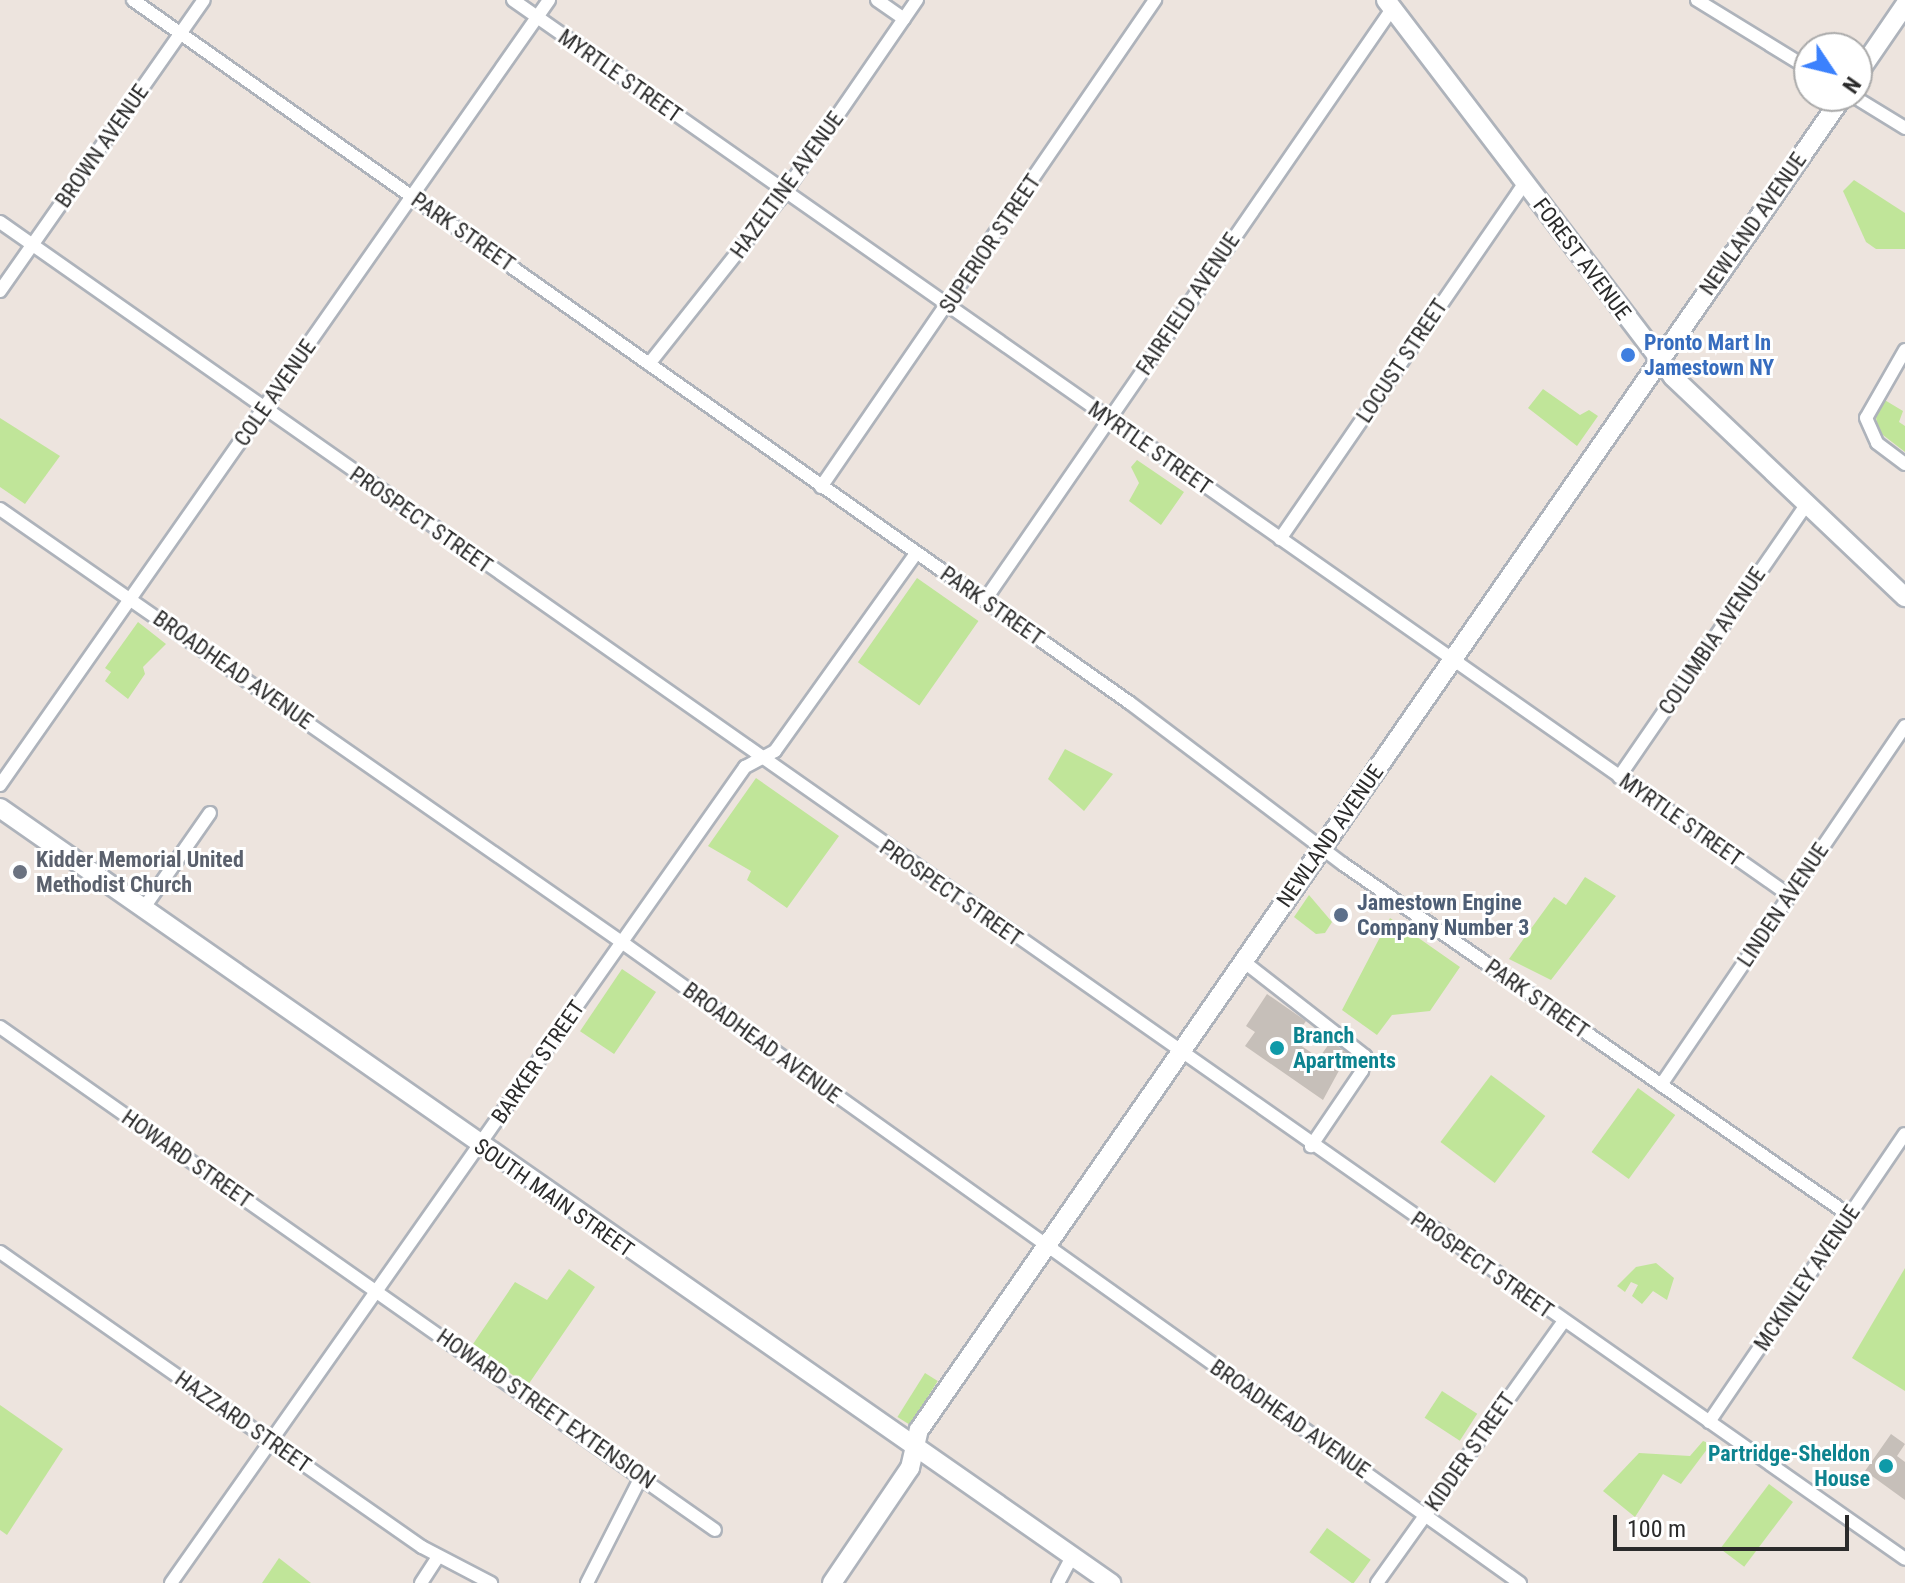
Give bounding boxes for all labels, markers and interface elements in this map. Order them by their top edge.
street label: MYRTLE STREET [553,24,687,128]
north arrow [1793,32,1873,112]
text: N [1837,72,1866,98]
street label: BROWN AVENUE [50,79,154,213]
street label: HAZELTINE AVENUE [725,106,849,264]
street label: NEWLAND AVENUE [1694,148,1812,300]
street label: SUPERIOR STREET [934,169,1046,319]
street label: PARK STREET [406,187,520,277]
street label: FOREST AVENUE [1527,193,1637,325]
street label: FAIRFIELD AVENUE [1131,228,1245,380]
street label: LOCUST STREET [1351,294,1453,428]
place label: Pronto Mart In Jamestown NY [1644,329,1774,380]
street label: COLE AVENUE [229,335,321,451]
marker: Pronto Mart In Jamestown NY [1619,346,1637,364]
street label: MYRTLE STREET [1083,396,1217,500]
street label: PROSPECT STREET [344,461,498,579]
street label: PARK STREET [935,561,1049,651]
street label: COLUMBIA AVENUE [1653,562,1771,720]
street label: BROADHEAD AVENUE [148,605,318,735]
street label: NEWLAND AVENUE [1271,760,1389,912]
street label: MYRTLE STREET [1614,768,1748,872]
street label: PROSPECT STREET [874,834,1028,952]
street label: LINDEN AVENUE [1732,838,1834,972]
place label: Kidder Memorial United Methodist Church [36,846,244,898]
marker: Kidder Memorial United Methodist Church [11,863,29,881]
place label: Jamestown Engine Company Number 3 [1357,889,1529,940]
marker: Jamestown Engine Company Number 3 [1332,906,1350,924]
street label: PARK STREET [1480,954,1594,1044]
street label: BROADHEAD AVENUE [678,977,846,1109]
street label: BARKER STREET [486,995,590,1129]
place label: Branch Apartments [1293,1022,1396,1074]
marker: Branch Apartments [1268,1039,1286,1057]
street label: HOWARD STREET [117,1104,257,1214]
street label: SOUTH MAIN STREET [469,1133,639,1263]
street label: MCKINLEY AVENUE [1748,1200,1866,1356]
street label: PROSPECT STREET [1405,1206,1559,1324]
street label: HOWARD STREET EXTENSION [431,1323,661,1495]
street label: BROADHEAD AVENUE [1205,1354,1375,1484]
street label: HAZZARD STREET [170,1365,316,1479]
street label: KIDDER STREET [1420,1388,1520,1516]
place label: Partridge-Sheldon House [1708,1440,1870,1492]
marker: Partridge-Sheldon House [1877,1457,1895,1475]
scale bar [1617,1499,1853,1549]
text: 100 m [1627,1515,1686,1543]

